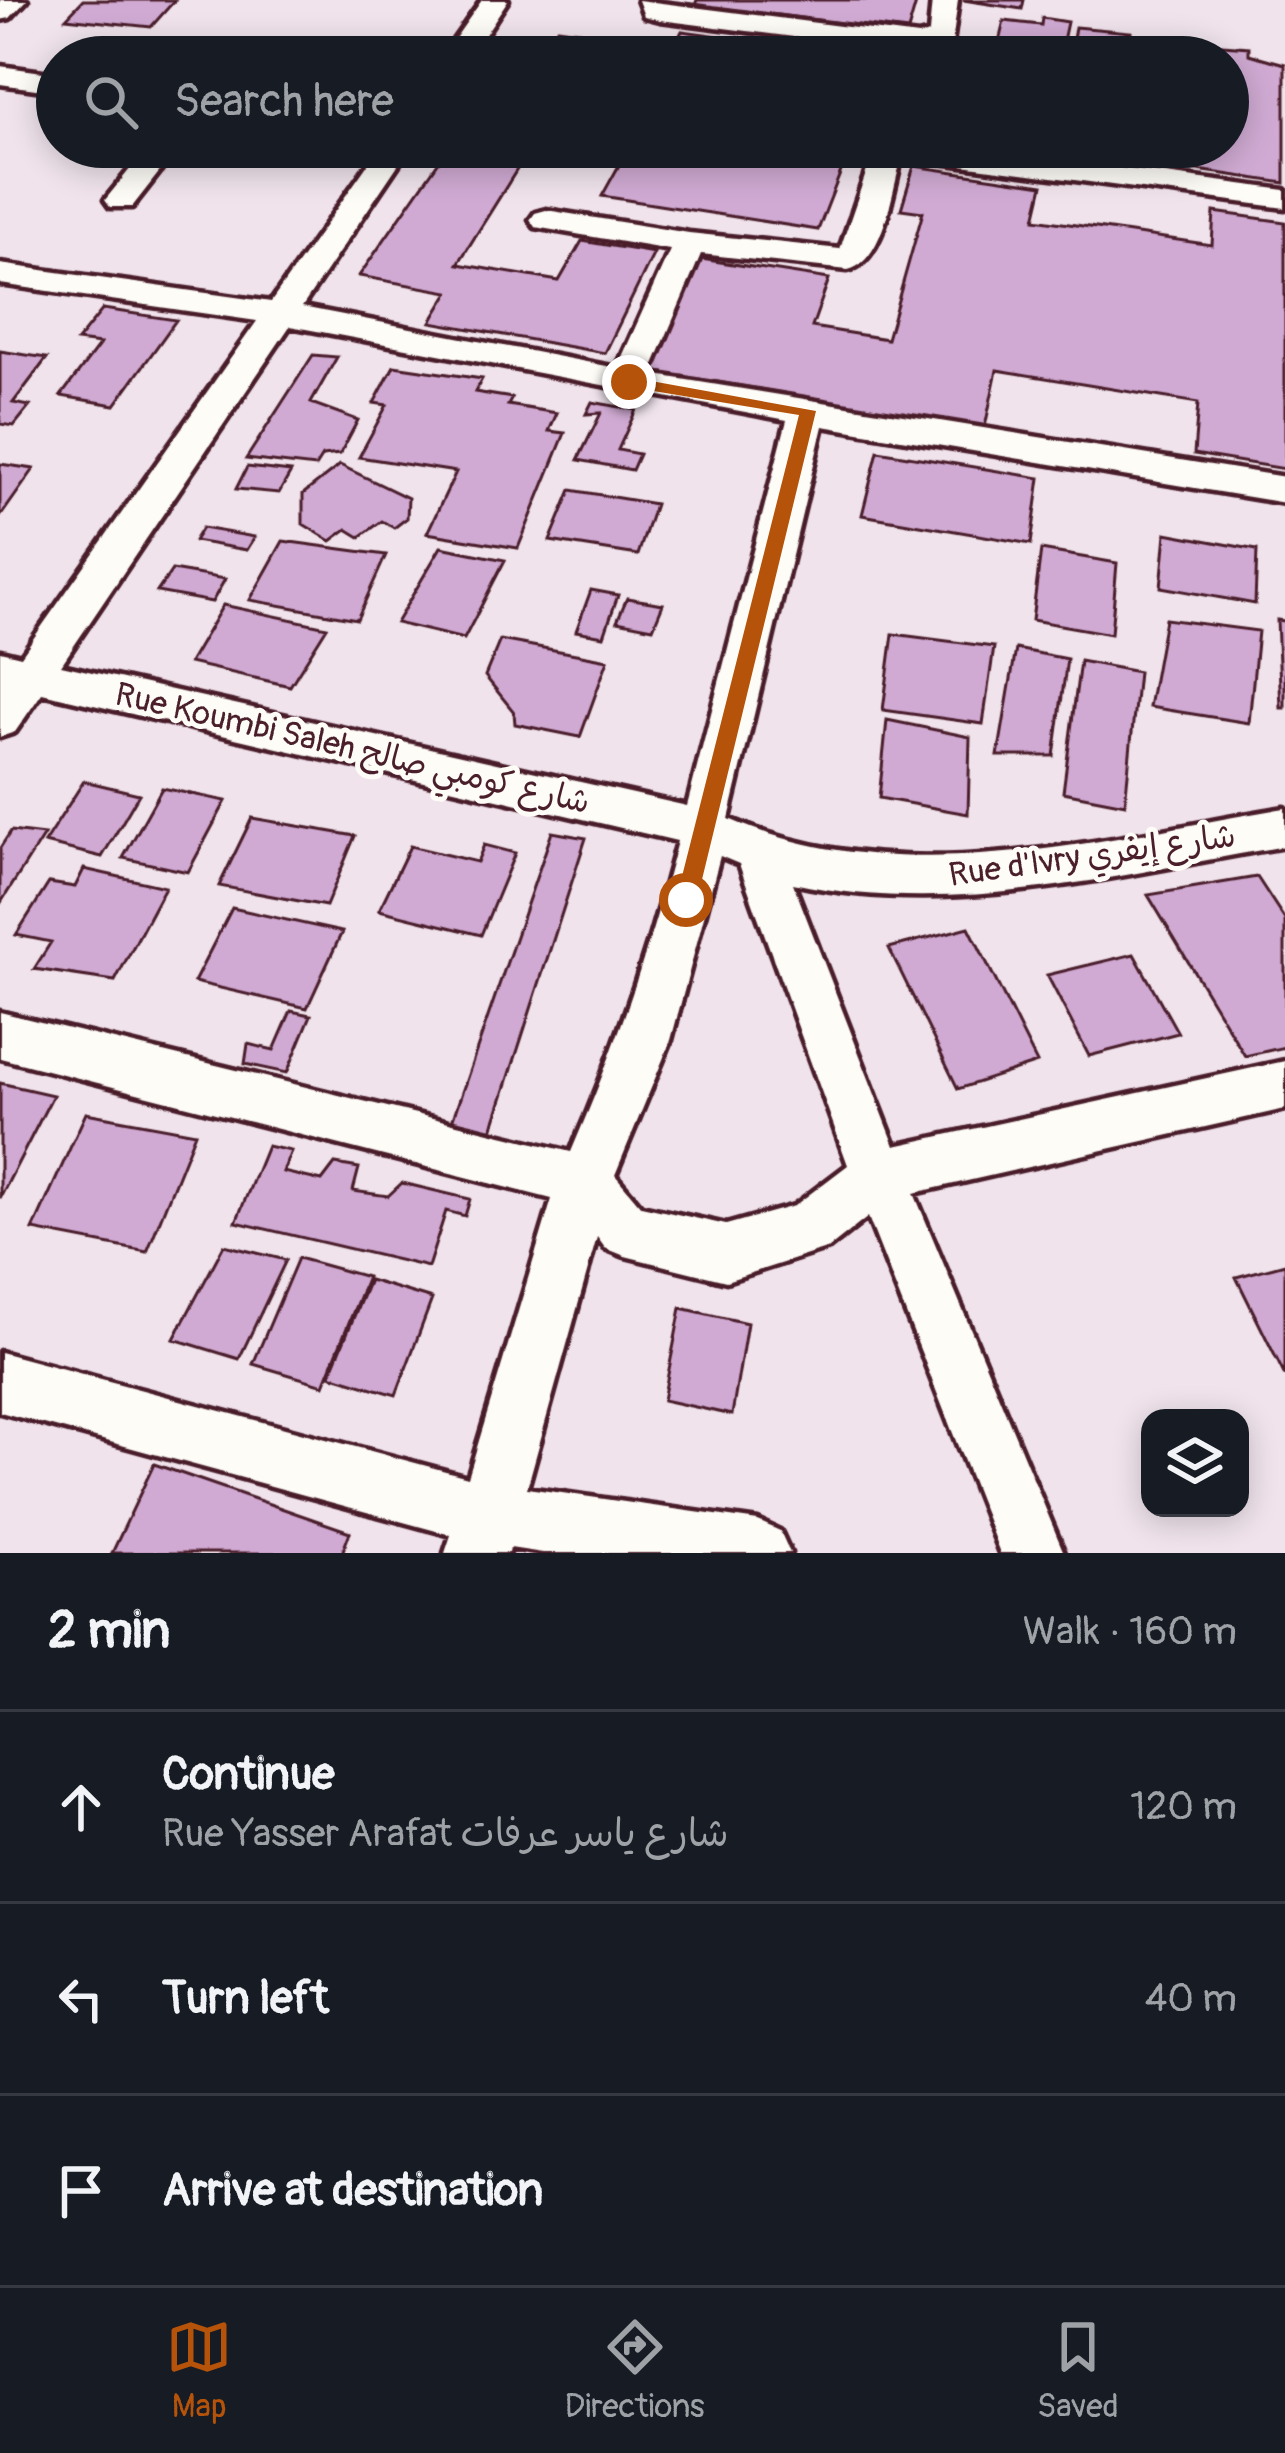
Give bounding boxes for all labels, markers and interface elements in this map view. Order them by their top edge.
search box [36,36,1249,168]
icon: search [78,69,144,135]
text: Search here [174,74,394,130]
route end [602,355,656,409]
street label: Rue Koumbi Saleh شارع كومبي صالح [110,674,594,831]
street label: Rue d'Ivry شارع إيفري [946,815,1238,898]
route start [659,873,713,927]
map controls [1141,1409,1249,1517]
button: layers [1141,1409,1249,1517]
text: 2 min [48,1599,170,1663]
text: Walk · 160 m [1023,1607,1237,1656]
text: Continue [162,1747,335,1803]
icon: ahead [48,1774,114,1840]
text: 120 m [1130,1782,1237,1831]
text: Rue Yasser Arafat شارع ياسر عرفات [162,1809,729,1858]
icon: left [48,1966,114,2032]
text: Turn left [162,1971,329,2027]
text: 40 m [1145,1974,1237,2023]
icon: arrive [48,2158,114,2224]
text: Arrive at destination [162,2163,543,2219]
tab: Map [166,2314,232,2427]
tab: Directions [565,2314,705,2427]
tab: Saved [1037,2314,1119,2427]

